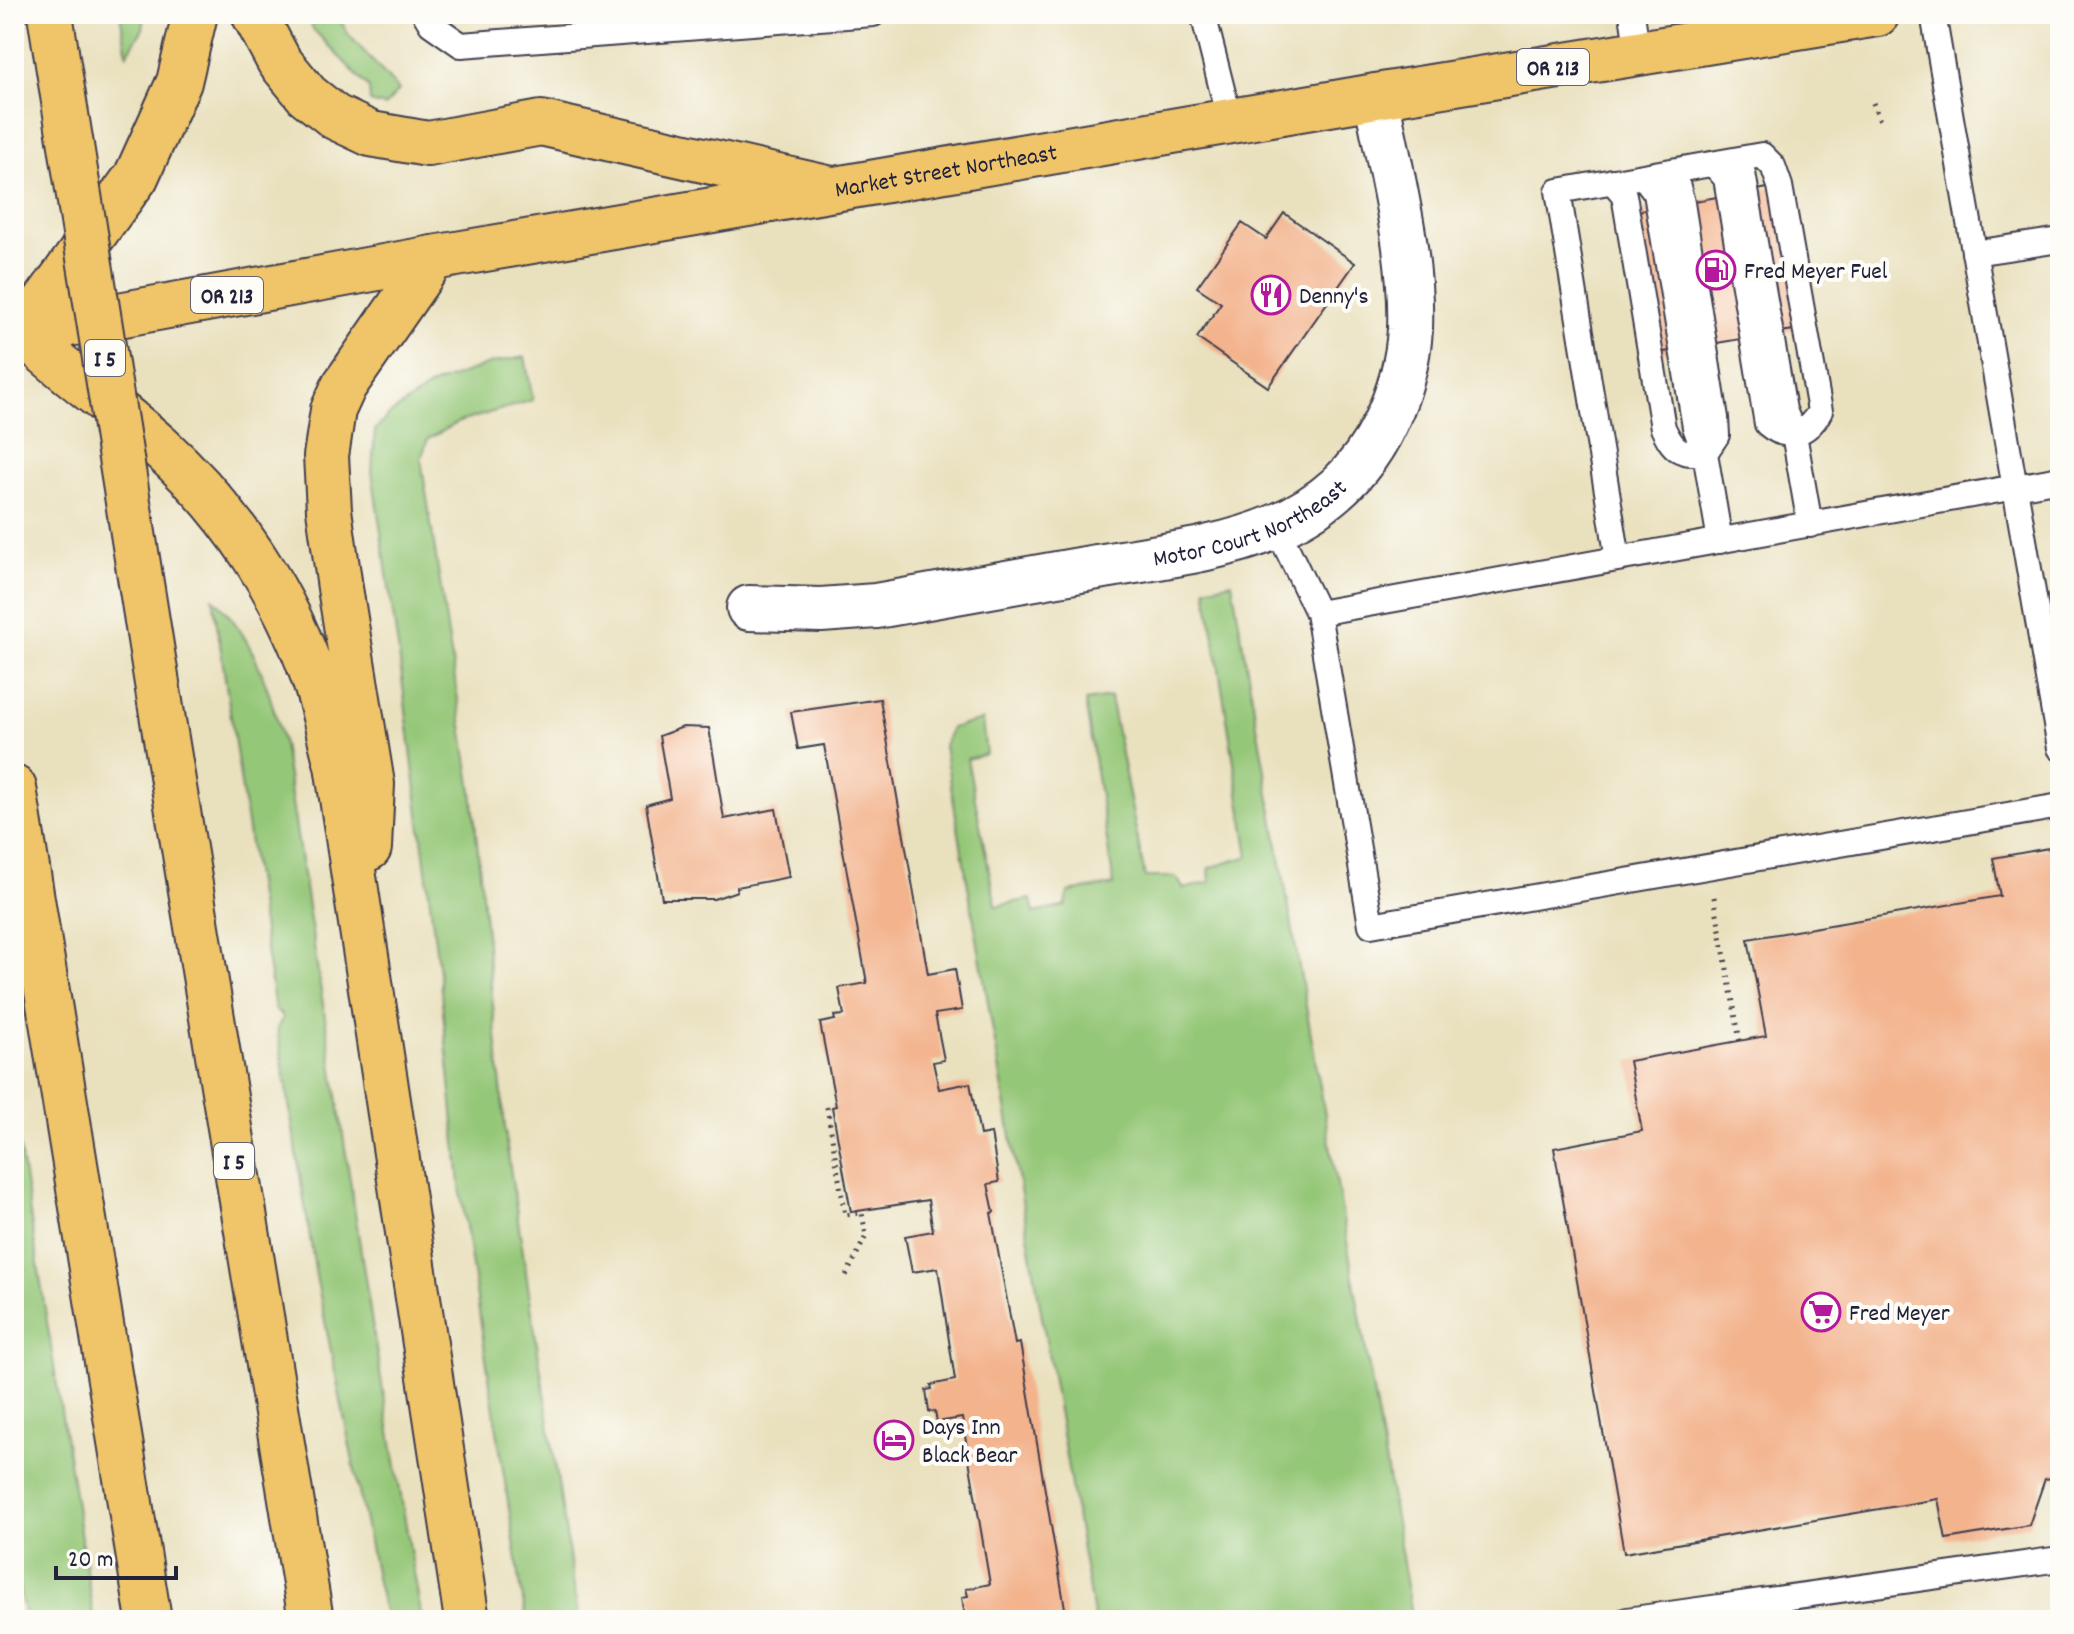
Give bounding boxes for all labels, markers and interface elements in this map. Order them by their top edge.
road number: OR 213 [1517,49,1589,85]
street label: Market Street Northeast [832,137,1060,209]
fuel station icon: Fred Meyer Fuel [1695,249,1737,291]
place label: Fred Meyer Fuel [1744,256,1888,290]
restaurant icon: Denny's [1250,274,1292,316]
road number: OR 213 [191,277,263,313]
place label: Denny's [1299,281,1369,315]
road number: I 5 [85,340,125,376]
street label: Motor Court Northeast [1151,473,1356,578]
road number: I 5 [214,1143,254,1179]
supermarket icon: Fred Meyer [1800,1291,1842,1333]
place label: Fred Meyer [1849,1298,1950,1332]
place label: Days Inn Black Bear [922,1412,1018,1474]
hotel icon: Days Inn Black Bear [873,1419,915,1461]
scale bar [56,1530,176,1580]
text: 20 m [68,1544,114,1578]

